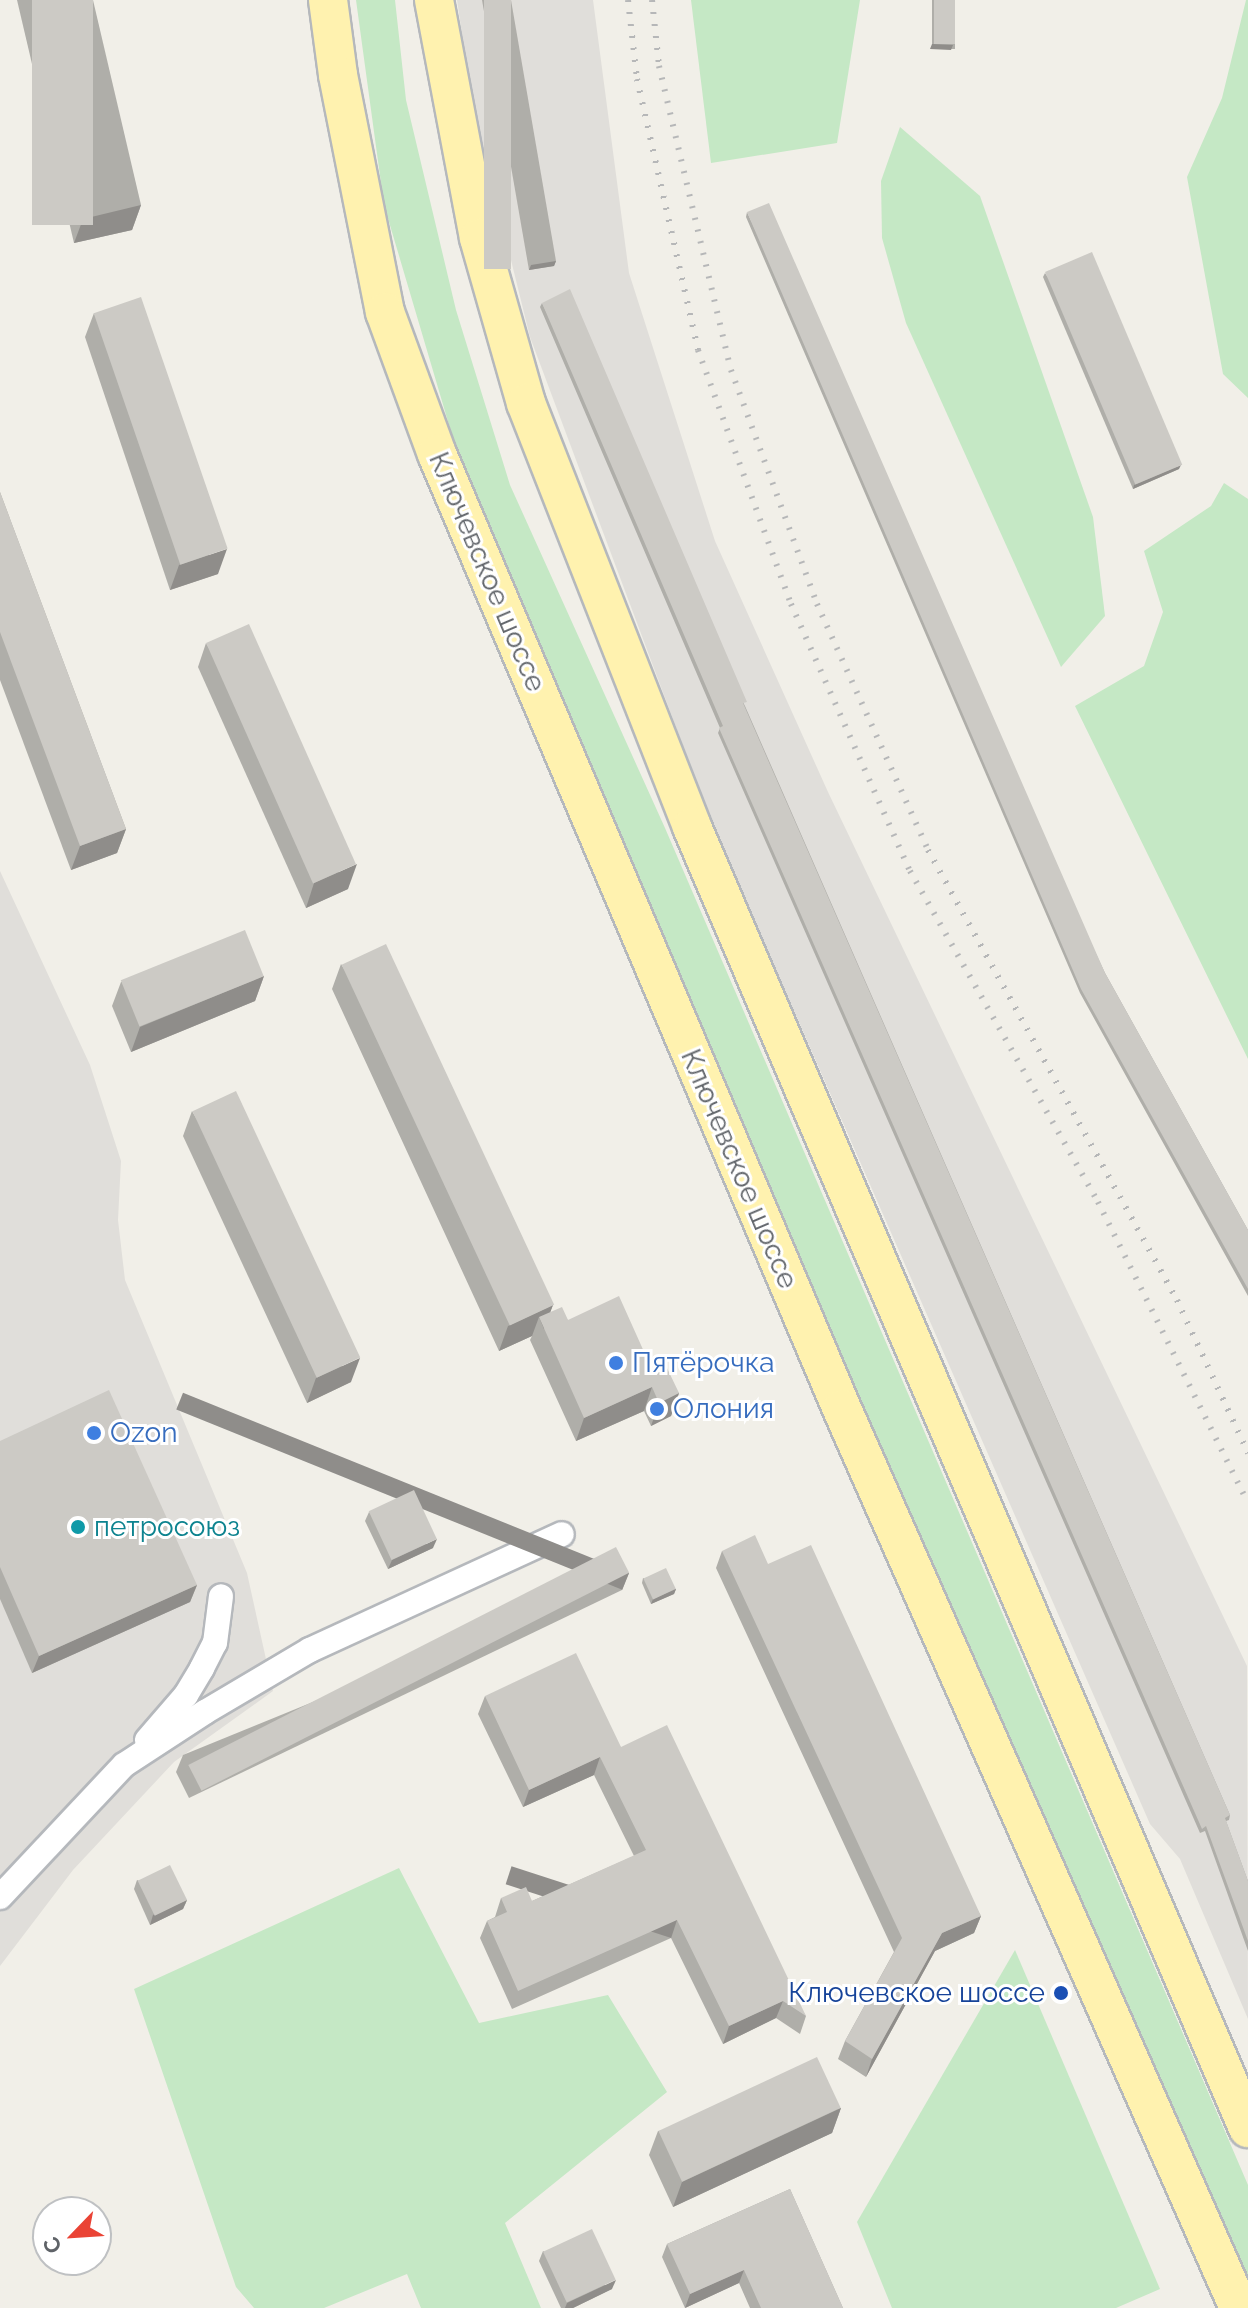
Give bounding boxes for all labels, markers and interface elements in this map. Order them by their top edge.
street label: Ключевское шоссе [421,447,553,697]
street label: Ключевское шоссе [673,1044,805,1294]
place label: Пятёрочка [632,1346,774,1380]
marker: Пятёрочка [607,1354,625,1372]
place label: Олония [673,1392,774,1426]
marker: Олония [648,1400,666,1418]
place label: Ozon [110,1416,177,1450]
marker: Ozon [85,1424,103,1442]
place label: петросоюз [94,1510,240,1544]
marker: петросоюз [69,1518,87,1536]
place label: Ключевское шоссе [788,1976,1045,2010]
marker: Ключевское шоссе [1052,1984,1070,2002]
north arrow [32,2196,112,2276]
text: С [37,2233,67,2258]

